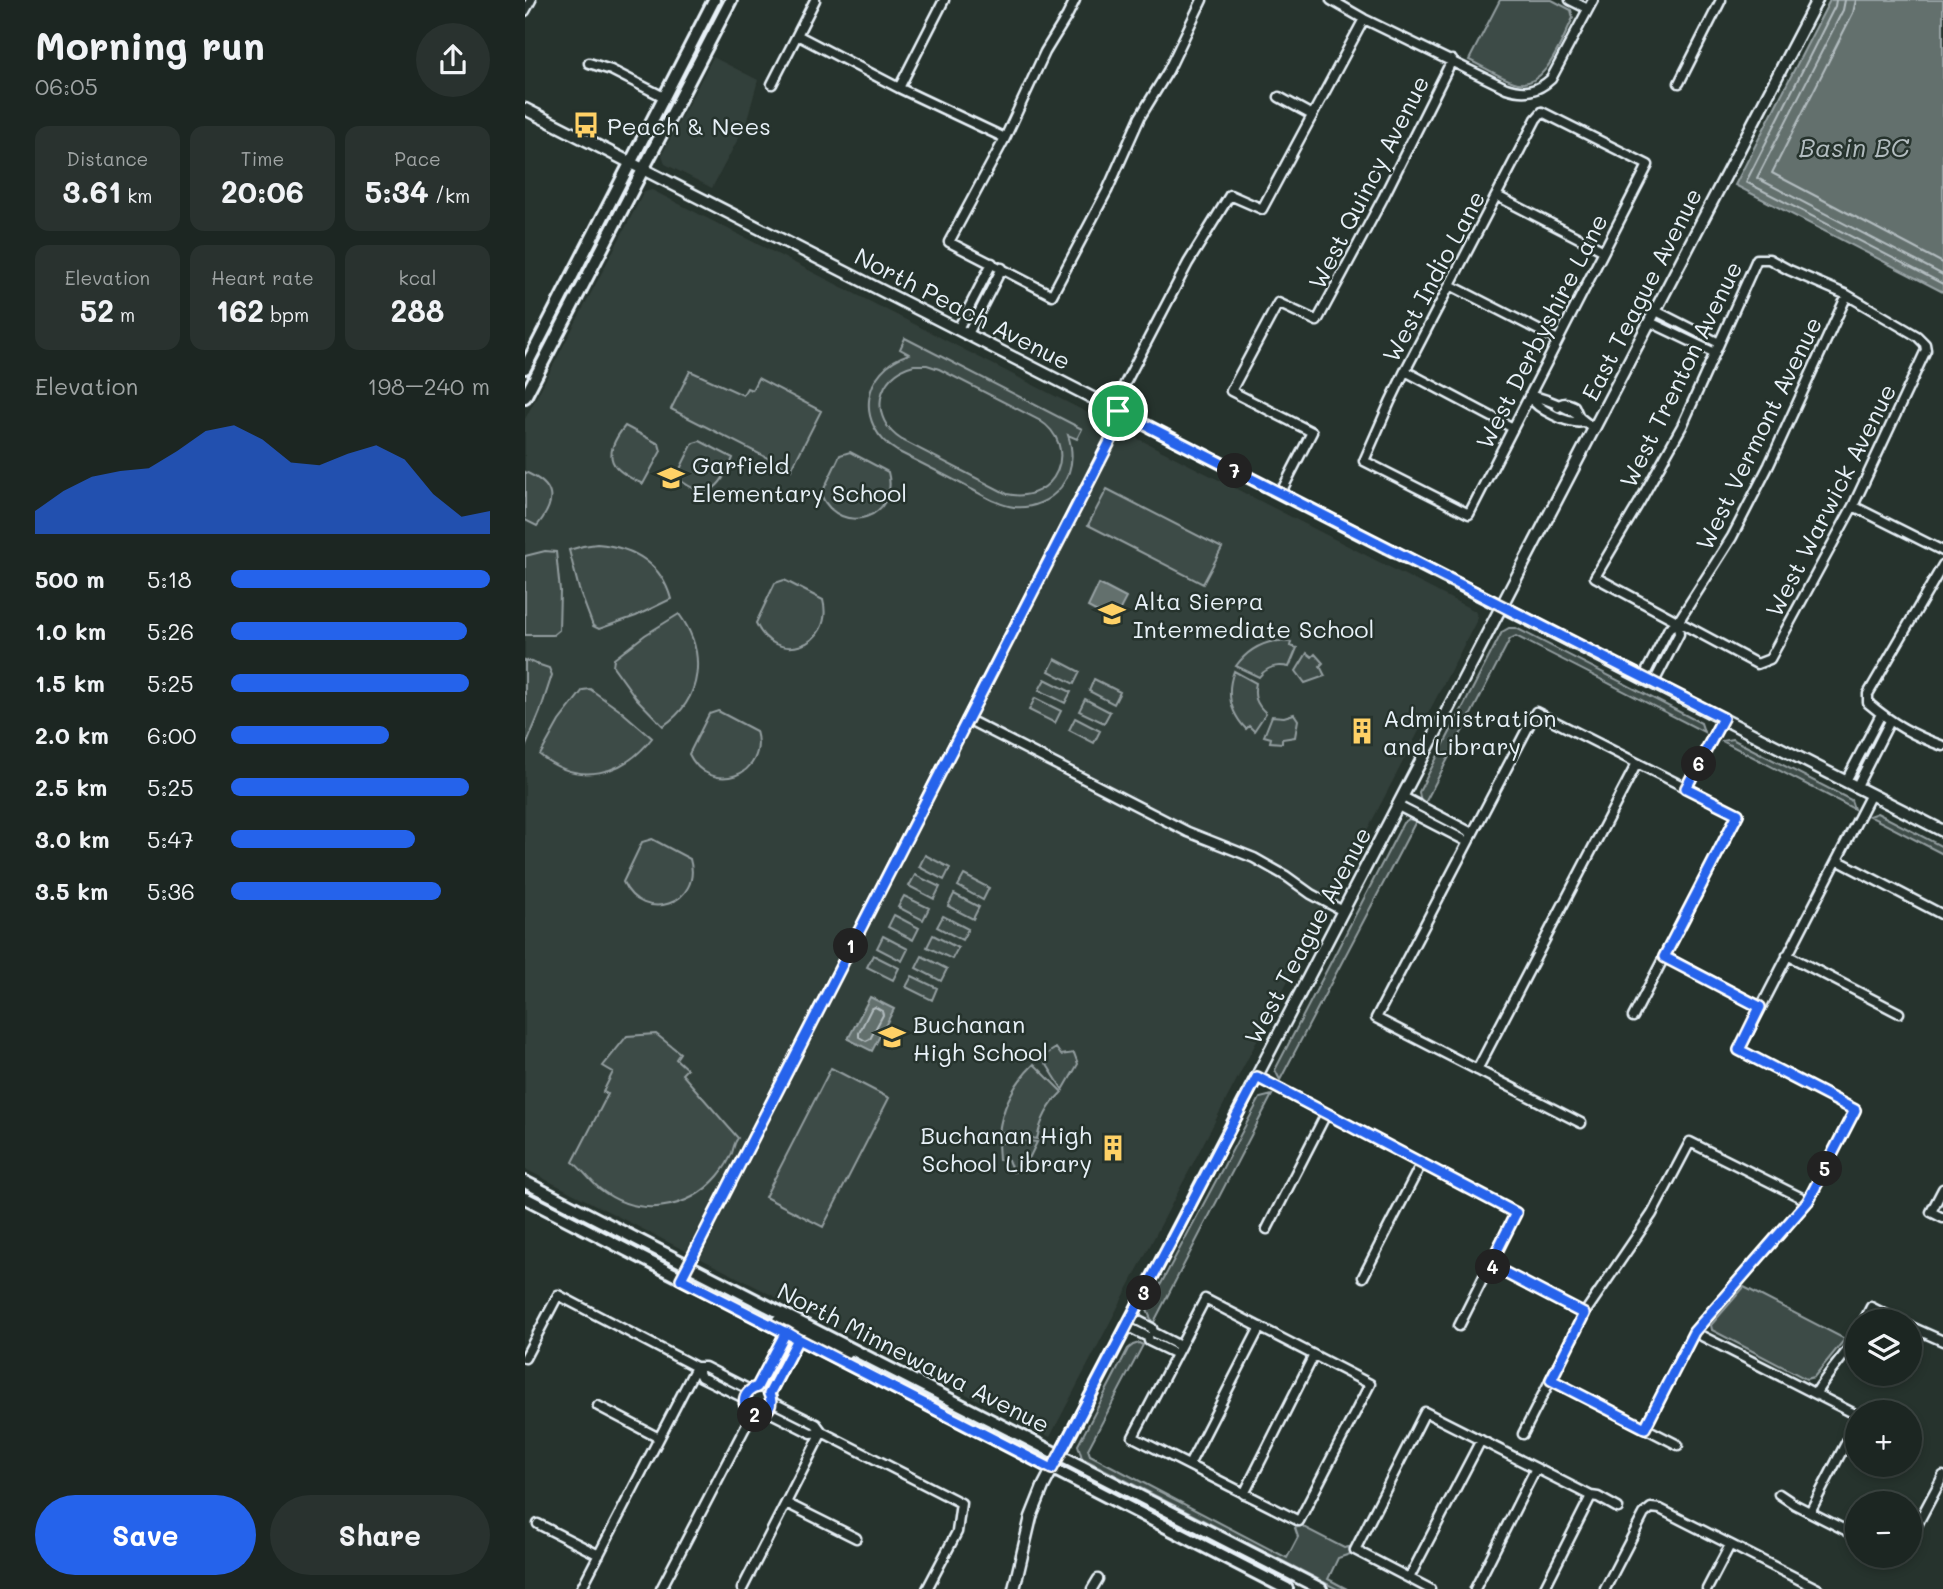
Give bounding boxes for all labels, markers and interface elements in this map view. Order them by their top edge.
text: Morning run [35,20,265,70]
button: share [416,23,490,97]
street label: West Quincy Avenue [1301,70,1435,294]
text: 06:05 [35,71,98,101]
bus stop icon: Peach & Nees [571,110,601,140]
place label: Peach & Nees [607,110,771,141]
water label: Basin BC [1799,130,1910,164]
text: Distance [67,146,148,171]
text: Time [241,146,284,171]
text: Pace [394,146,441,171]
text: 3.61 [63,171,121,211]
text: 20:06 [221,171,304,211]
text: 5:34 [365,171,429,211]
text: km [121,183,153,208]
text: /km [429,183,470,208]
street label: East Teague Avenue [1574,183,1708,405]
street label: West Indio Lane [1375,185,1491,367]
street label: West Derbyshire Lane [1468,208,1614,454]
street label: North Peach Avenue [850,240,1076,376]
street label: West Trenton Avenue [1612,256,1748,492]
text: Elevation [65,265,150,290]
text: Heart rate [211,265,314,290]
text: kcal [399,265,436,290]
text: 52 [80,290,114,330]
text: 162 [216,290,264,330]
text: 288 [391,290,444,330]
text: m [114,302,135,327]
text: bpm [264,302,309,327]
street label: West Vermont Avenue [1688,311,1828,555]
text: Elevation [35,371,138,401]
text: 198–240 m [367,371,490,401]
street label: West Warwick Avenue [1758,378,1902,622]
pin [1088,381,1148,441]
icon: arrive [1099,392,1137,430]
place label: Garfield Elementary School [692,449,907,508]
pin: 7 [1217,454,1253,489]
text: 7 [1229,458,1240,483]
school or university icon: Garfield Elementary School [656,463,686,493]
text: 500 m [35,564,105,594]
text: 5:18 [147,564,192,594]
place label: Alta Sierra Intermediate School [1133,585,1375,644]
school or university icon: Alta Sierra Intermediate School [1097,599,1127,629]
text: 1.0 km [35,616,106,646]
text: 5:26 [147,616,194,646]
text: 1.5 km [35,668,105,698]
text: 5:25 [147,668,194,698]
place label: Administration and Library [1383,702,1557,761]
building icon: Administration and Library [1347,716,1377,746]
text: 2.0 km [35,720,109,750]
text: 6:00 [147,720,196,750]
pin: 6 [1681,746,1717,782]
text: 6 [1693,751,1704,776]
text: 2.5 km [35,772,107,802]
text: 5:25 [147,772,194,802]
street label: West Teague Avenue [1237,821,1377,1049]
text: 3.0 km [35,824,110,854]
text: 5:47 [147,824,194,854]
text: 3.5 km [35,876,108,906]
text: 5:36 [147,876,195,906]
pin: 1 [833,928,869,964]
text: 1 [846,933,855,958]
place label: Buchanan High School [913,1008,1048,1067]
school or university icon: Buchanan High School [877,1022,907,1052]
place label: Buchanan High School Library [920,1119,1092,1178]
building icon: Buchanan High School Library [1098,1133,1128,1163]
pin: 5 [1807,1152,1843,1186]
text: 5 [1819,1156,1830,1181]
pin: 4 [1475,1250,1511,1284]
text: 4 [1486,1254,1499,1279]
street label: North Minnewawa Avenue [773,1275,1055,1439]
pin: 3 [1127,1276,1161,1310]
text: 3 [1138,1280,1149,1305]
map controls [1845,1309,1922,1568]
button: layers [1845,1309,1922,1386]
pin: 2 [737,1398,772,1432]
button: + [1845,1400,1922,1477]
text: 2 [749,1402,760,1427]
button: − [1845,1491,1922,1568]
button: Save [35,1495,256,1575]
button: Share [270,1495,490,1575]

